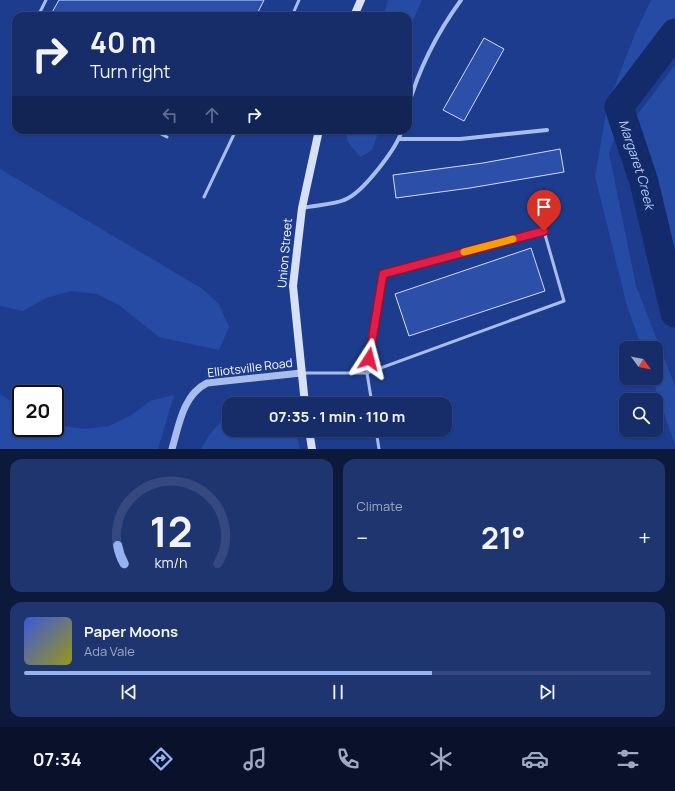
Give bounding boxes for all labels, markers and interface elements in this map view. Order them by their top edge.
text: 40 m [90,23,156,61]
icon: right [24,28,76,80]
text: Turn right [90,59,171,83]
icon: left [159,104,181,126]
icon: ahead [201,104,223,126]
icon: right [243,104,265,126]
water label: Margaret Creek [615,117,660,213]
pin [527,190,561,231]
icon: arrive [533,196,555,218]
street label: Union Street [273,217,296,289]
position arrow [348,338,390,380]
north arrow [619,341,663,385]
map controls [619,341,663,437]
street label: Elliotsville Road [206,354,293,381]
speed limit sign: 20 [12,385,64,437]
button: search [619,393,663,437]
text: 07:35 · 1 min · 110 m [269,406,405,427]
text: Climate [357,497,403,515]
text: 12 [150,502,193,558]
text: 21° [481,517,526,558]
text: − [357,523,368,553]
text: + [638,523,651,553]
text: km/h [155,552,188,571]
text: Paper Moons [84,621,178,642]
text: Ada Vale [84,642,135,660]
icon: previous [118,681,140,703]
icon: pause [327,681,349,703]
icon: next [536,681,558,703]
icon: directions [147,745,175,773]
icon: music [241,745,269,773]
icon: phone [334,745,362,773]
icon: climate [427,745,455,773]
icon: car [521,745,549,773]
icon: filters [614,745,642,773]
text: 07:34 [33,747,82,771]

